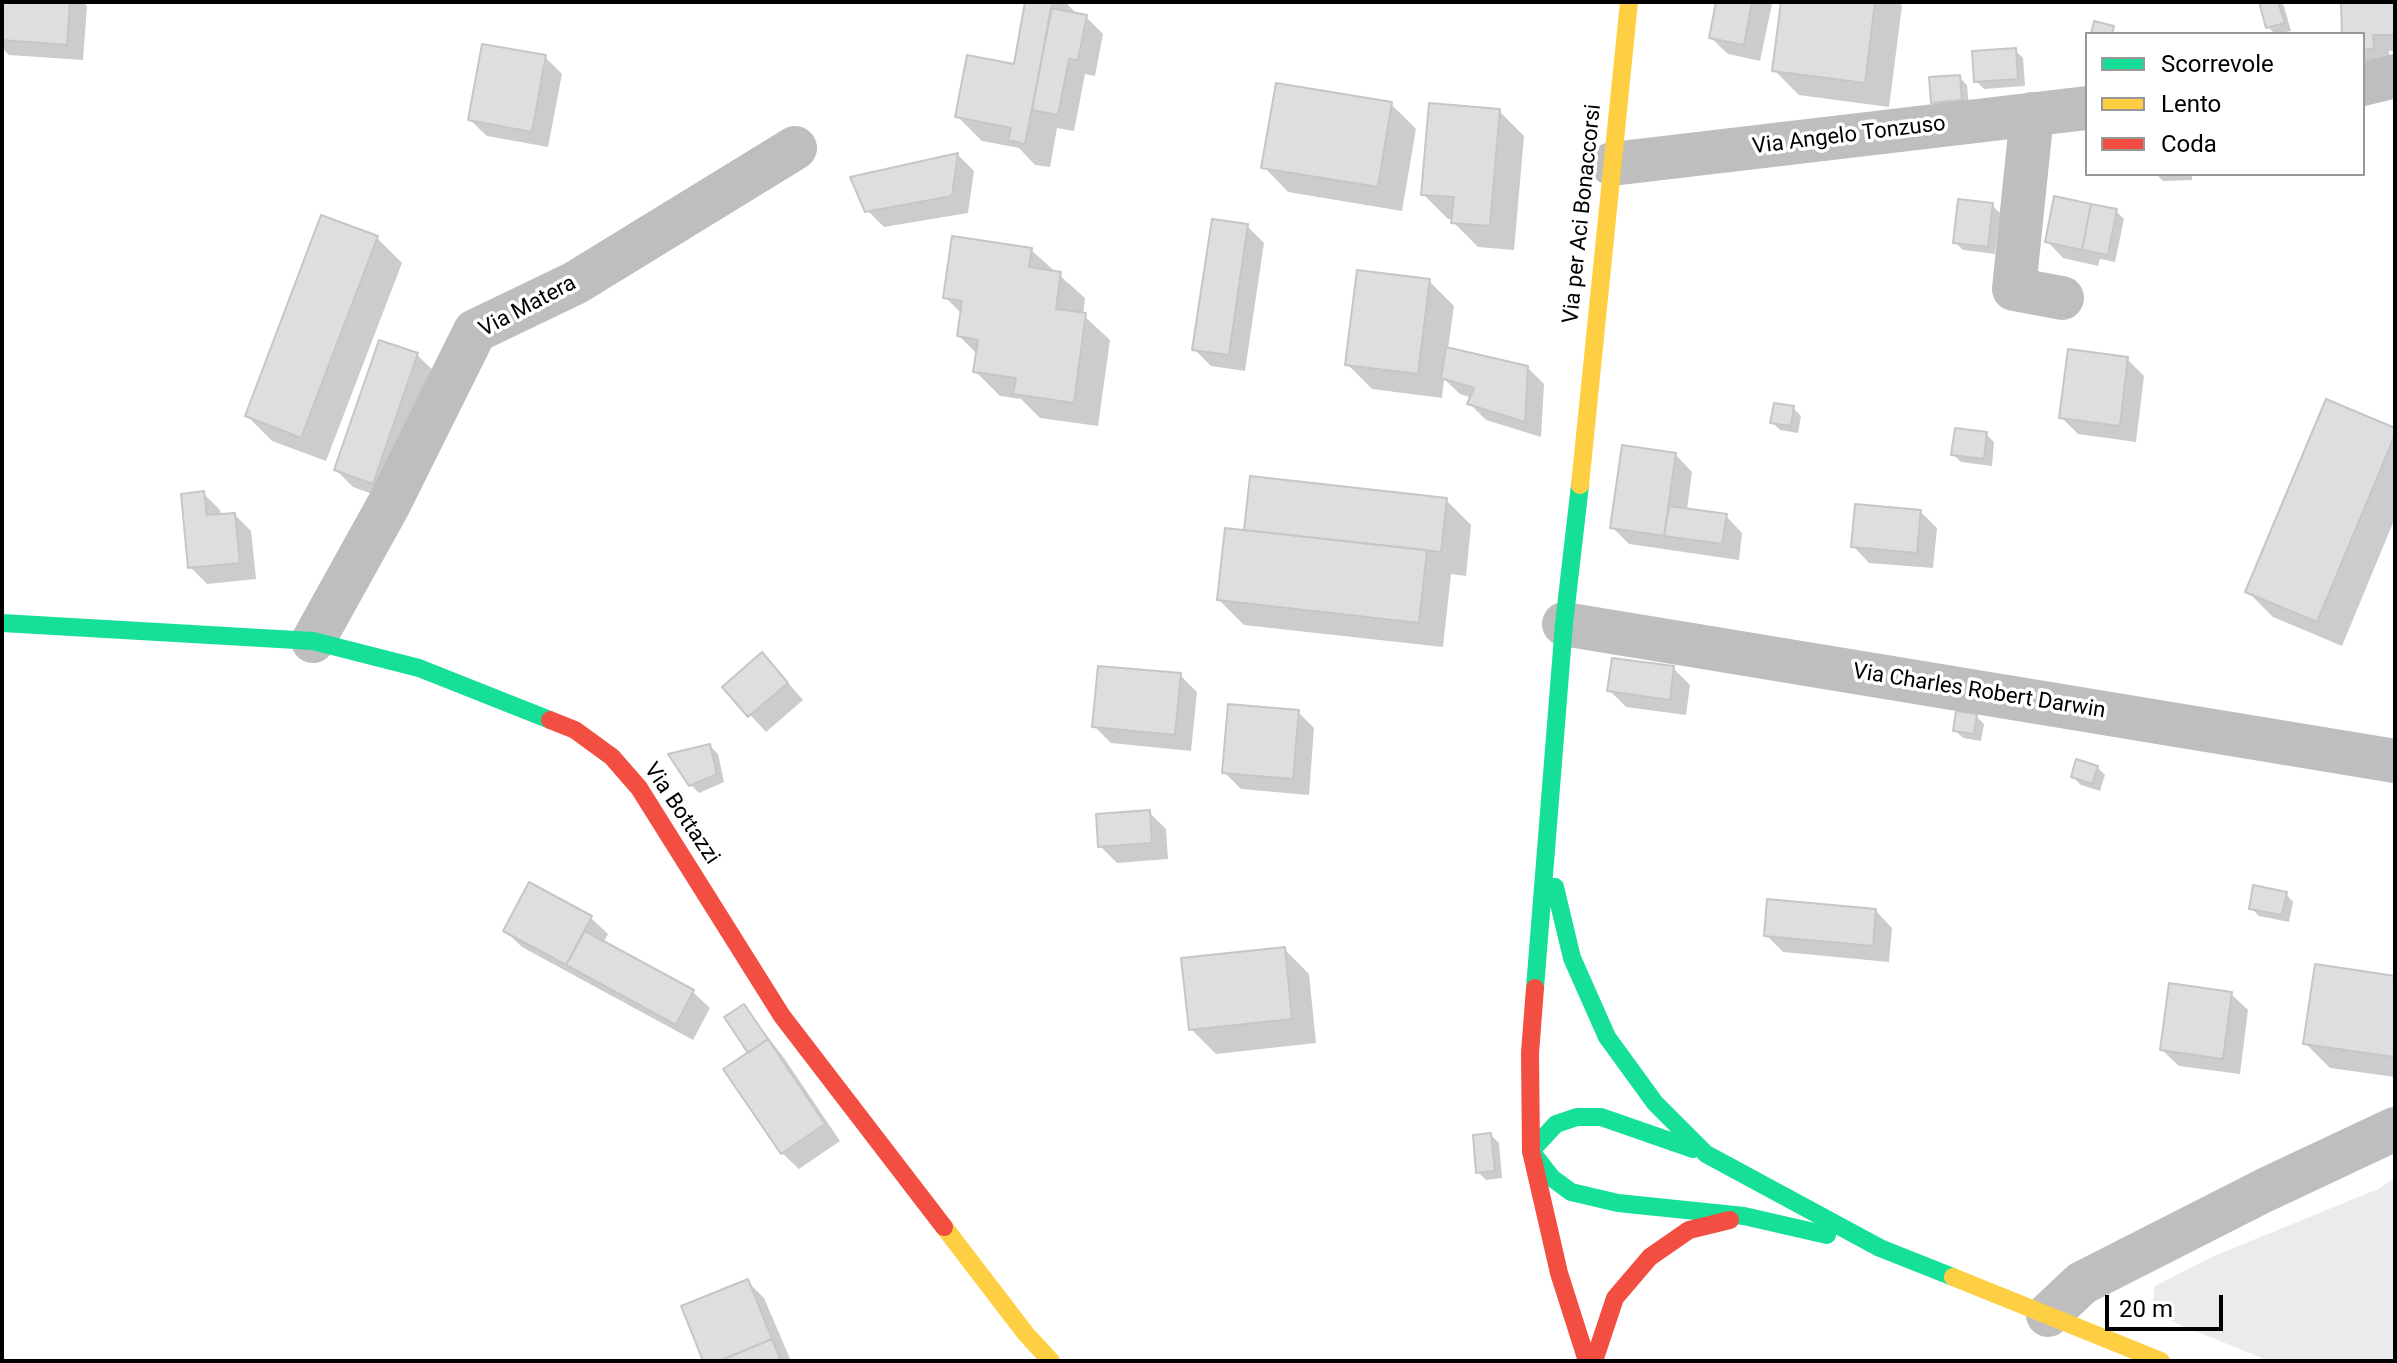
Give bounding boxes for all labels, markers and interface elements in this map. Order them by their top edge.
legend [2085,32,2365,176]
text: Scorrevole [2161,50,2274,78]
text: Lento [2161,90,2221,118]
street label: Via per Aci Bonaccorsi [1558,103,1608,325]
street label: Via Angelo Tonzuso [1751,111,1947,161]
text: Coda [2161,130,2217,158]
street label: Via Matera [475,271,581,343]
street label: Via Charles Robert Darwin [1851,659,2107,725]
street label: Via Bottazzi [637,758,725,870]
scale bar [2109,1279,2227,1329]
text: 20 m [2119,1295,2173,1323]

